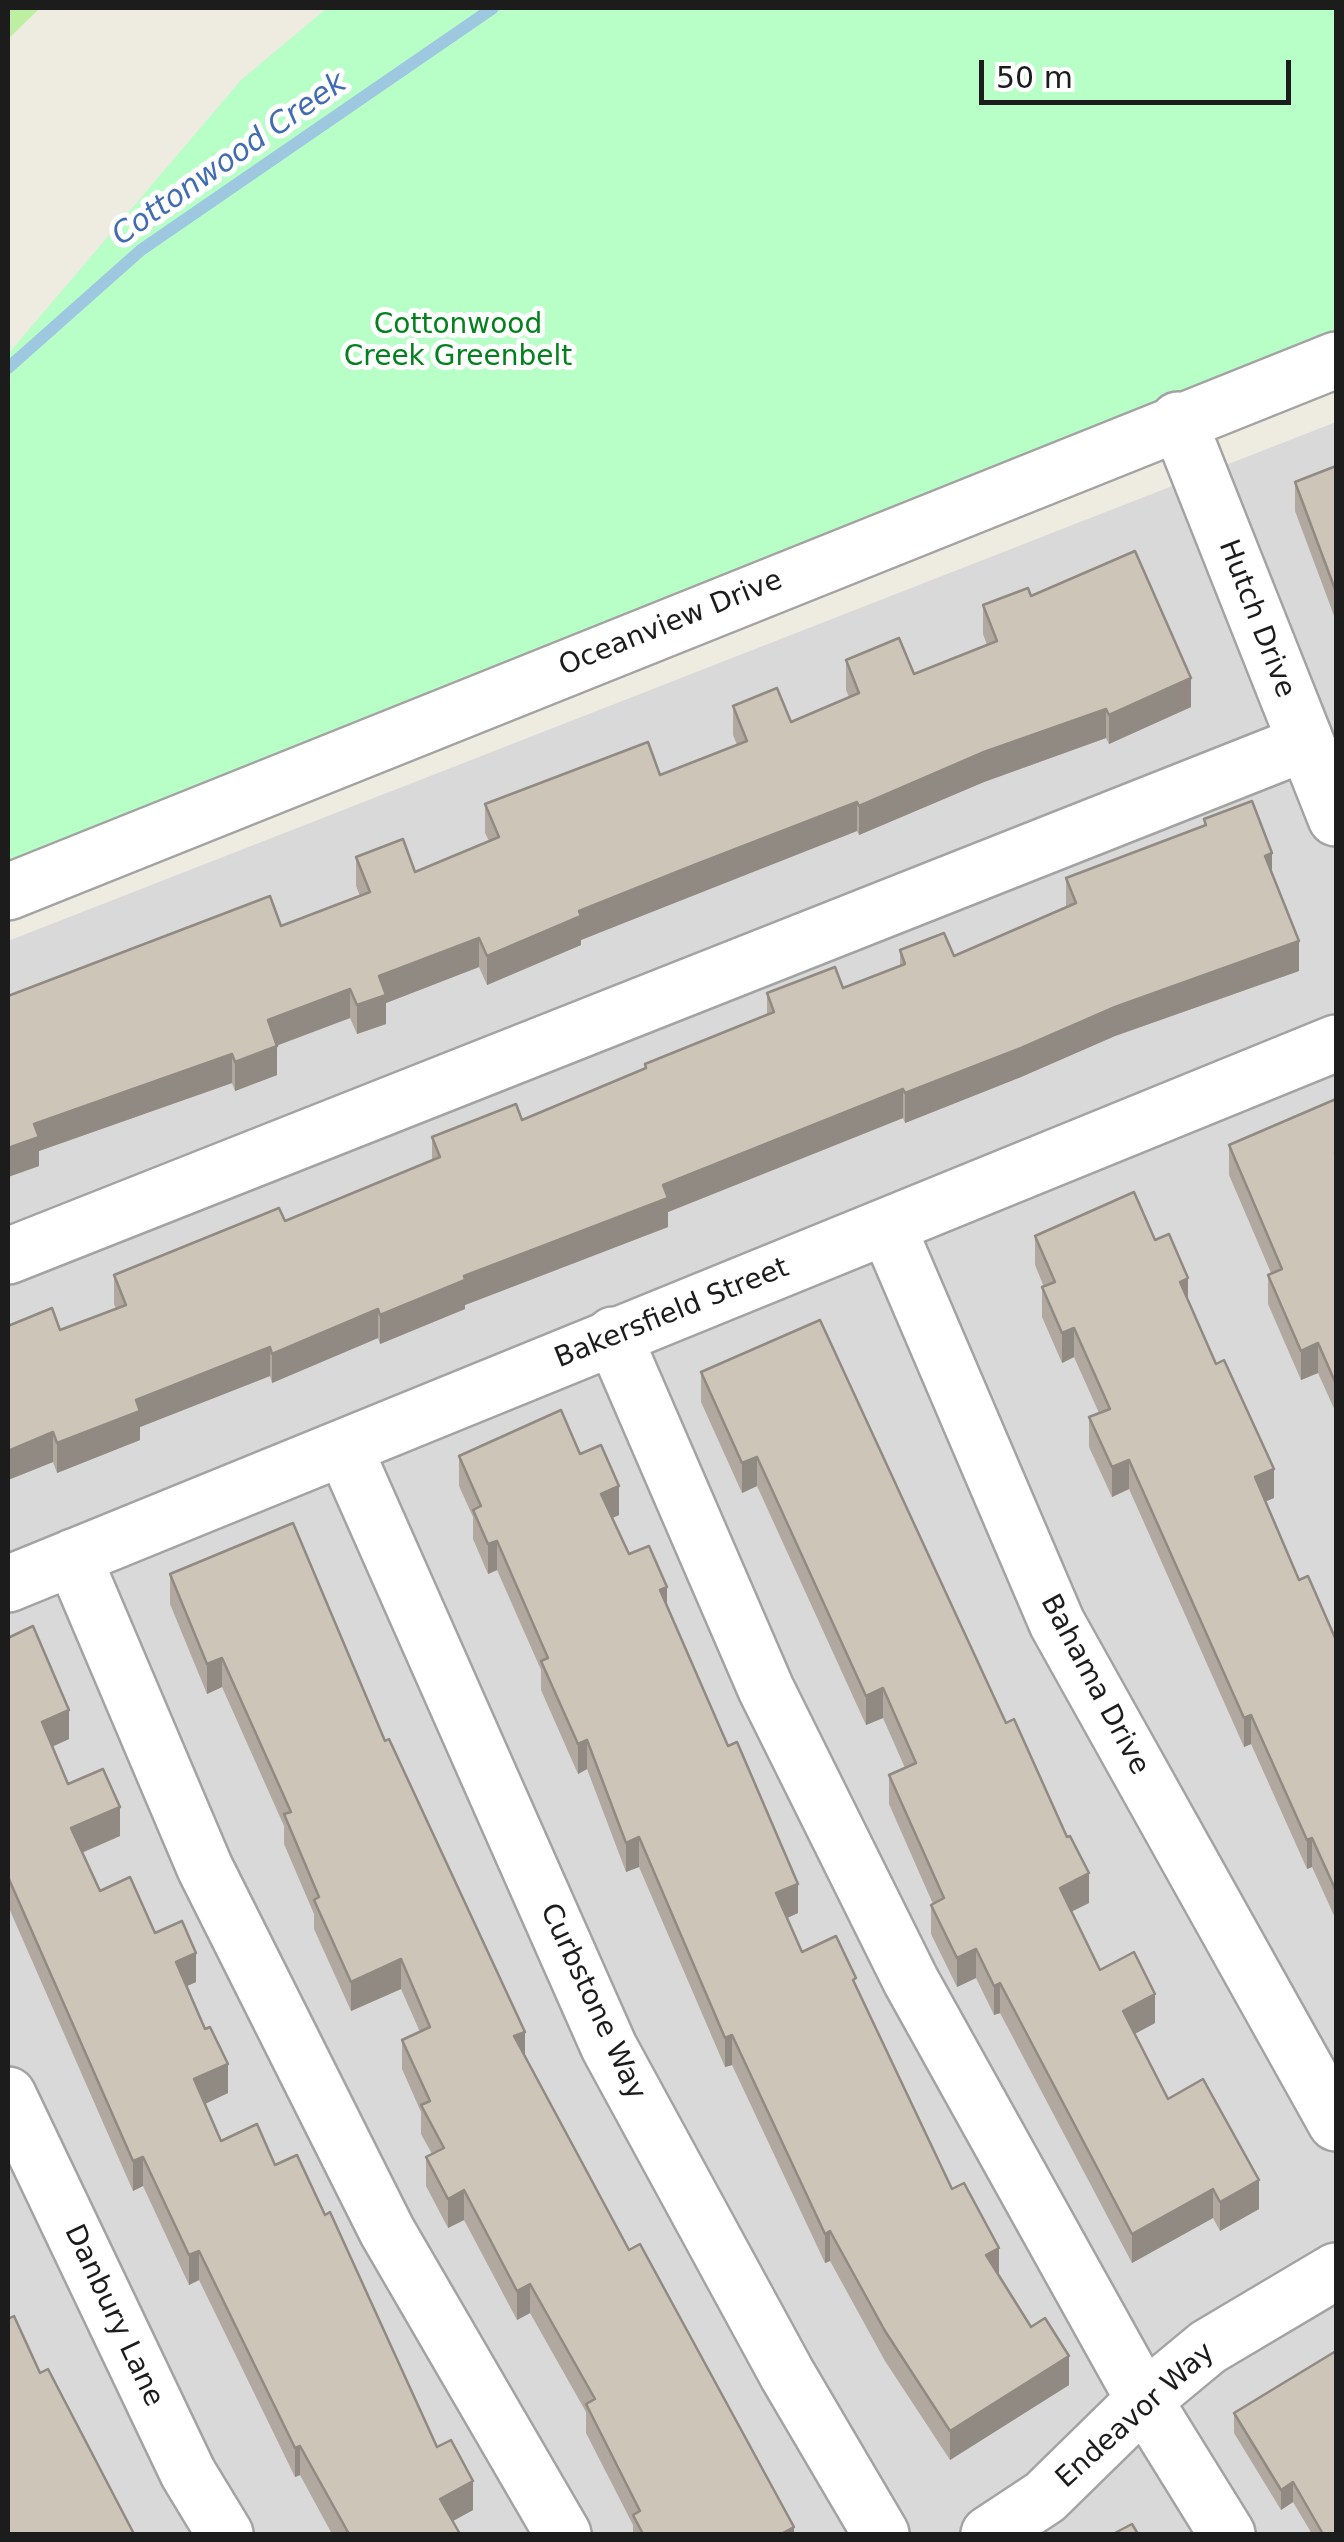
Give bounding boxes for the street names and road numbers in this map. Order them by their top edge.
street label: Hutch Drive [1210,535,1302,703]
street label: Oceanview Drive [555,564,787,684]
street label: Bakersfield Street [550,1252,794,1376]
street label: Bahama Drive [1032,1589,1156,1781]
street label: Curbstone Way [532,1898,652,2106]
street label: Danbury Lane [56,2220,170,2412]
street label: Endeavor Way [1050,2336,1222,2496]

